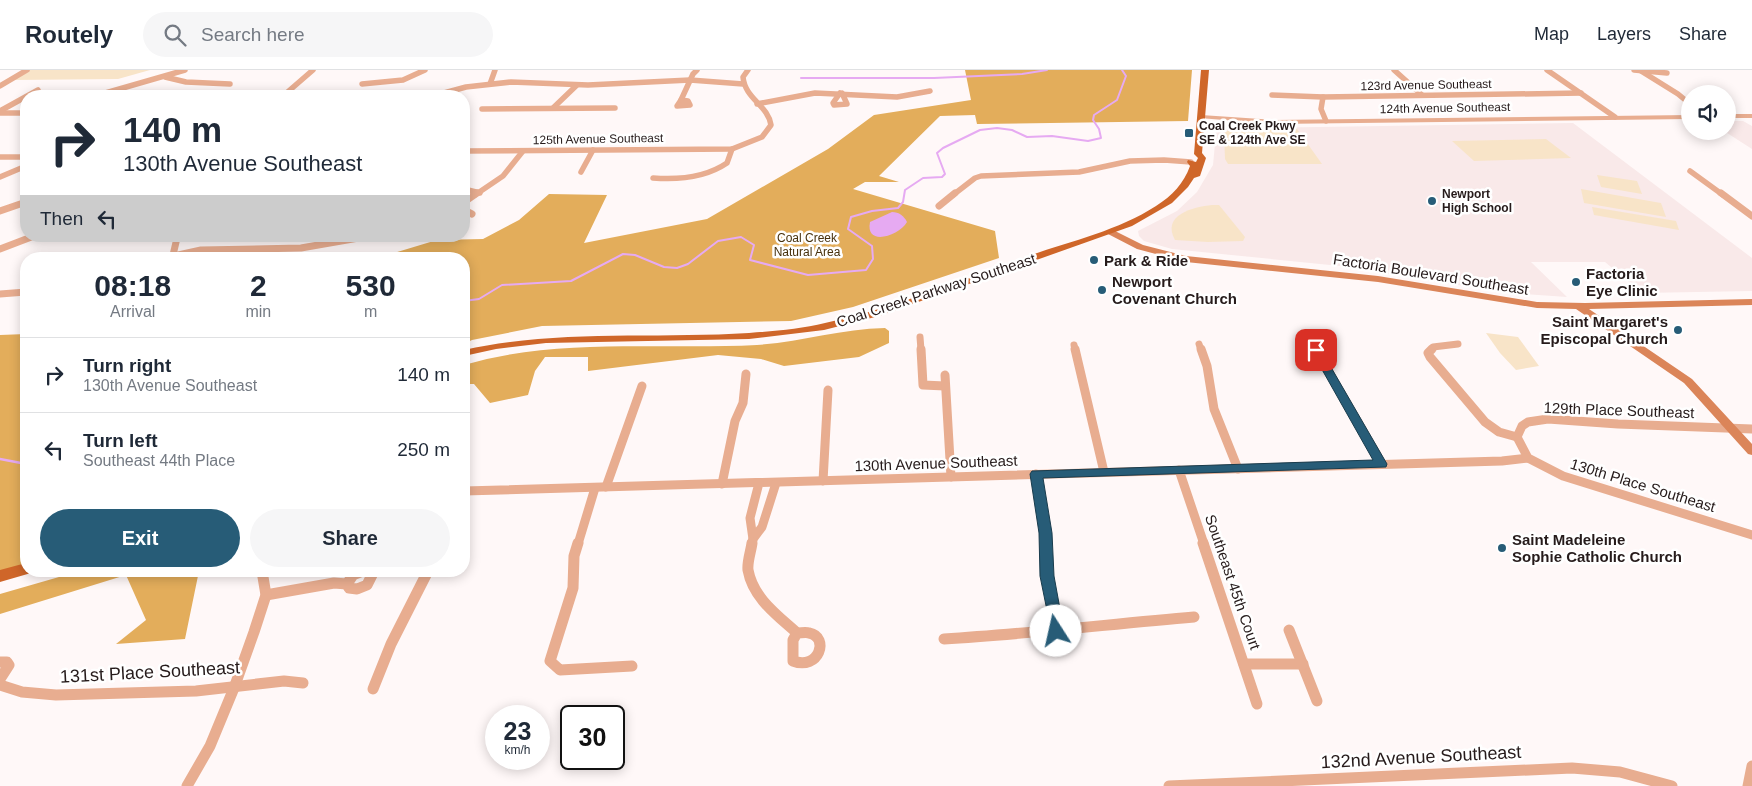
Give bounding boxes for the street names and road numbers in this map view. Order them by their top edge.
street label: 123rd Avenue Southeast [1360,77,1492,93]
street label: 124th Avenue Southeast [1380,100,1511,116]
street label: 125th Avenue Southeast [533,131,664,147]
street label: Coal Creek Parkway Southeast [834,249,1039,330]
street label: Factoria Boulevard Southeast [1332,250,1531,298]
street label: 129th Place Southeast [1543,399,1696,421]
street label: 130th Avenue Southeast [854,452,1019,474]
street label: 130th Place Southeast [1568,455,1718,515]
street label: Southeast 45th Court [1202,512,1264,653]
street label: 131st Place Southeast [60,657,240,687]
street label: 132nd Avenue Southeast [1320,742,1522,772]

